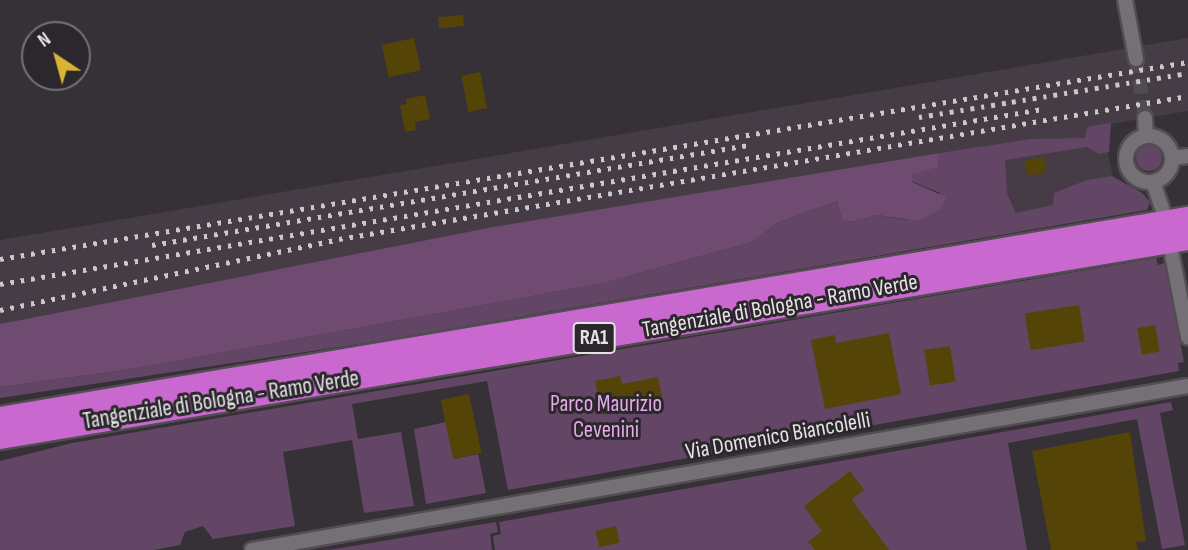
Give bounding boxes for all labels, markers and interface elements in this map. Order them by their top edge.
north arrow [21,21,91,91]
text: N [34,28,55,53]
street label: Tangenziale di Bologna - Ramo Verde [640,268,920,344]
road number: RA1 [571,320,617,356]
street label: Tangenziale di Bologna - Ramo Verde [81,365,361,435]
park label: Parco Maurizio Cevenini [550,390,662,444]
street label: Via Domenico Biancolelli [683,406,873,466]

